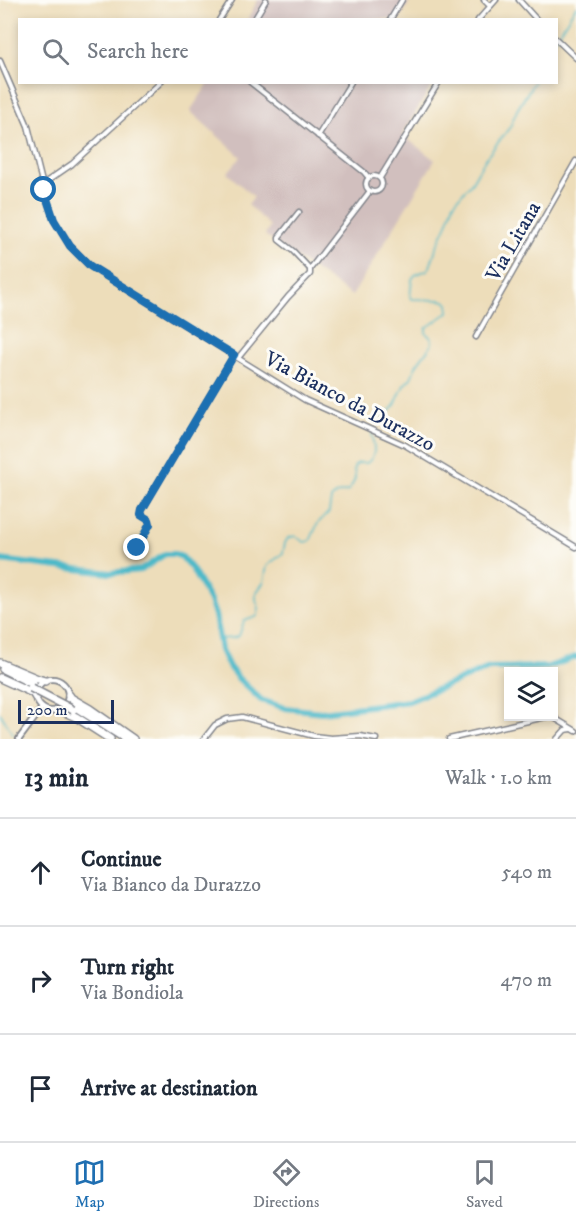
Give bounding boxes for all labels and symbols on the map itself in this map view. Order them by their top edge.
route start [30,176,56,202]
street label: Via Litana [480,197,547,287]
street label: Via Bianco da Durazzo [259,346,439,458]
route end [123,534,149,560]
scale bar [18,697,114,724]

